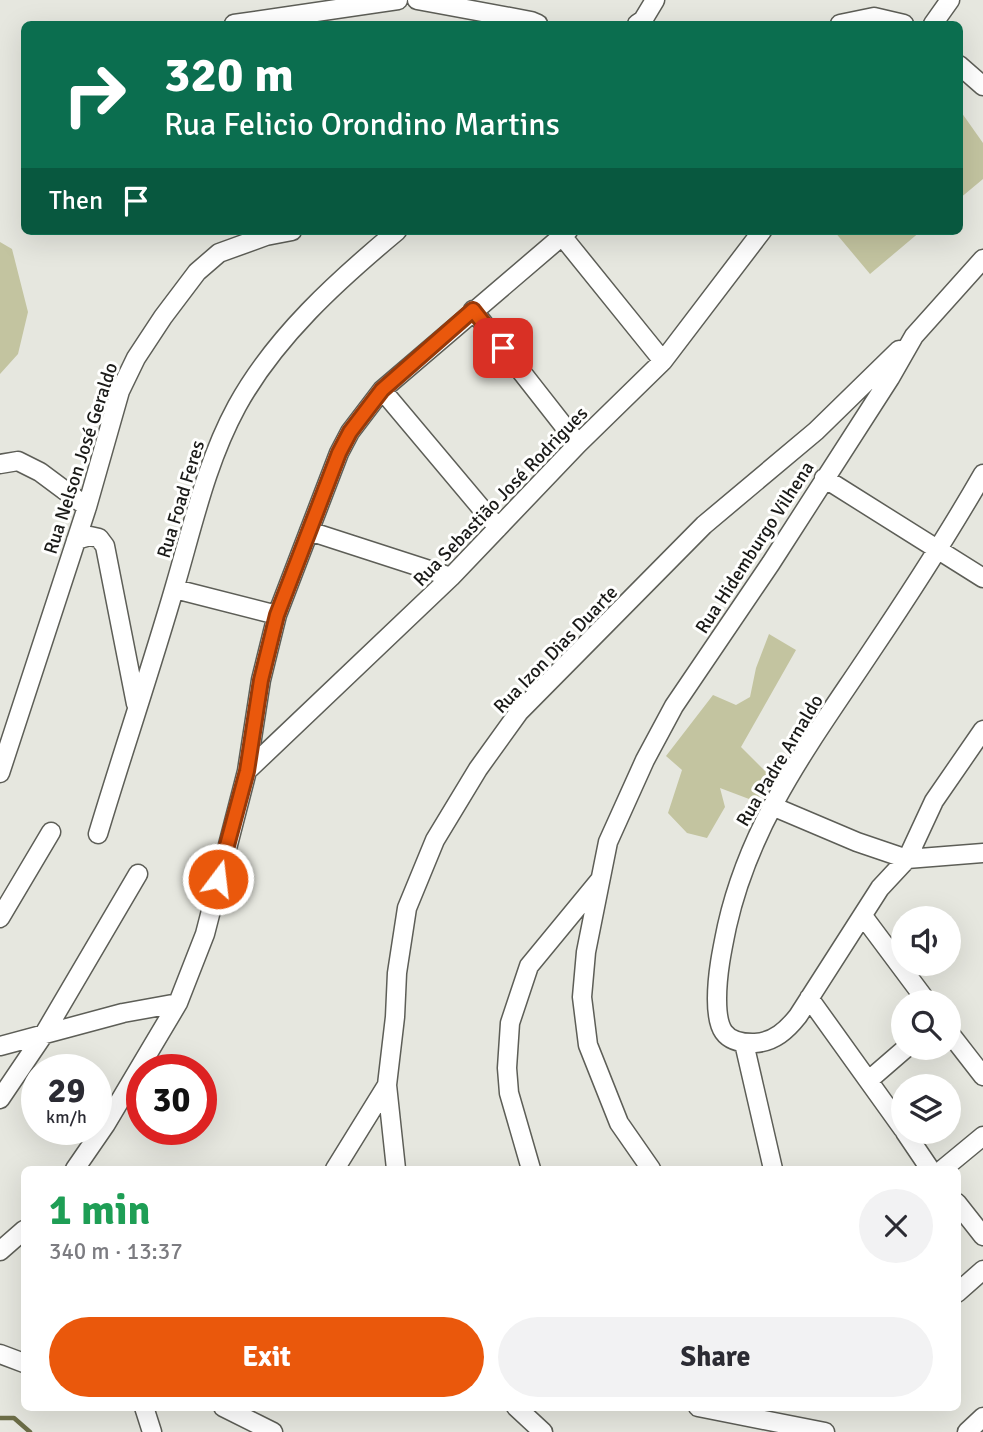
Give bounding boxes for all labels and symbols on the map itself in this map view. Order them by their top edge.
pin [473,318,533,378]
street label: Rua Nelson José Geraldo [39,359,123,557]
street label: Rua Sebastião José Rodrigues [408,402,593,592]
street label: Rua Foad Feres [152,438,210,561]
street label: Rua Hidemburgo Vilhena [690,457,820,638]
street label: Rua Izon Dias Duarte [488,581,623,719]
street label: Rua Padre Arnaldo [731,690,829,831]
position arrow [181,842,255,916]
speed limit sign: 30 [126,1054,217,1145]

